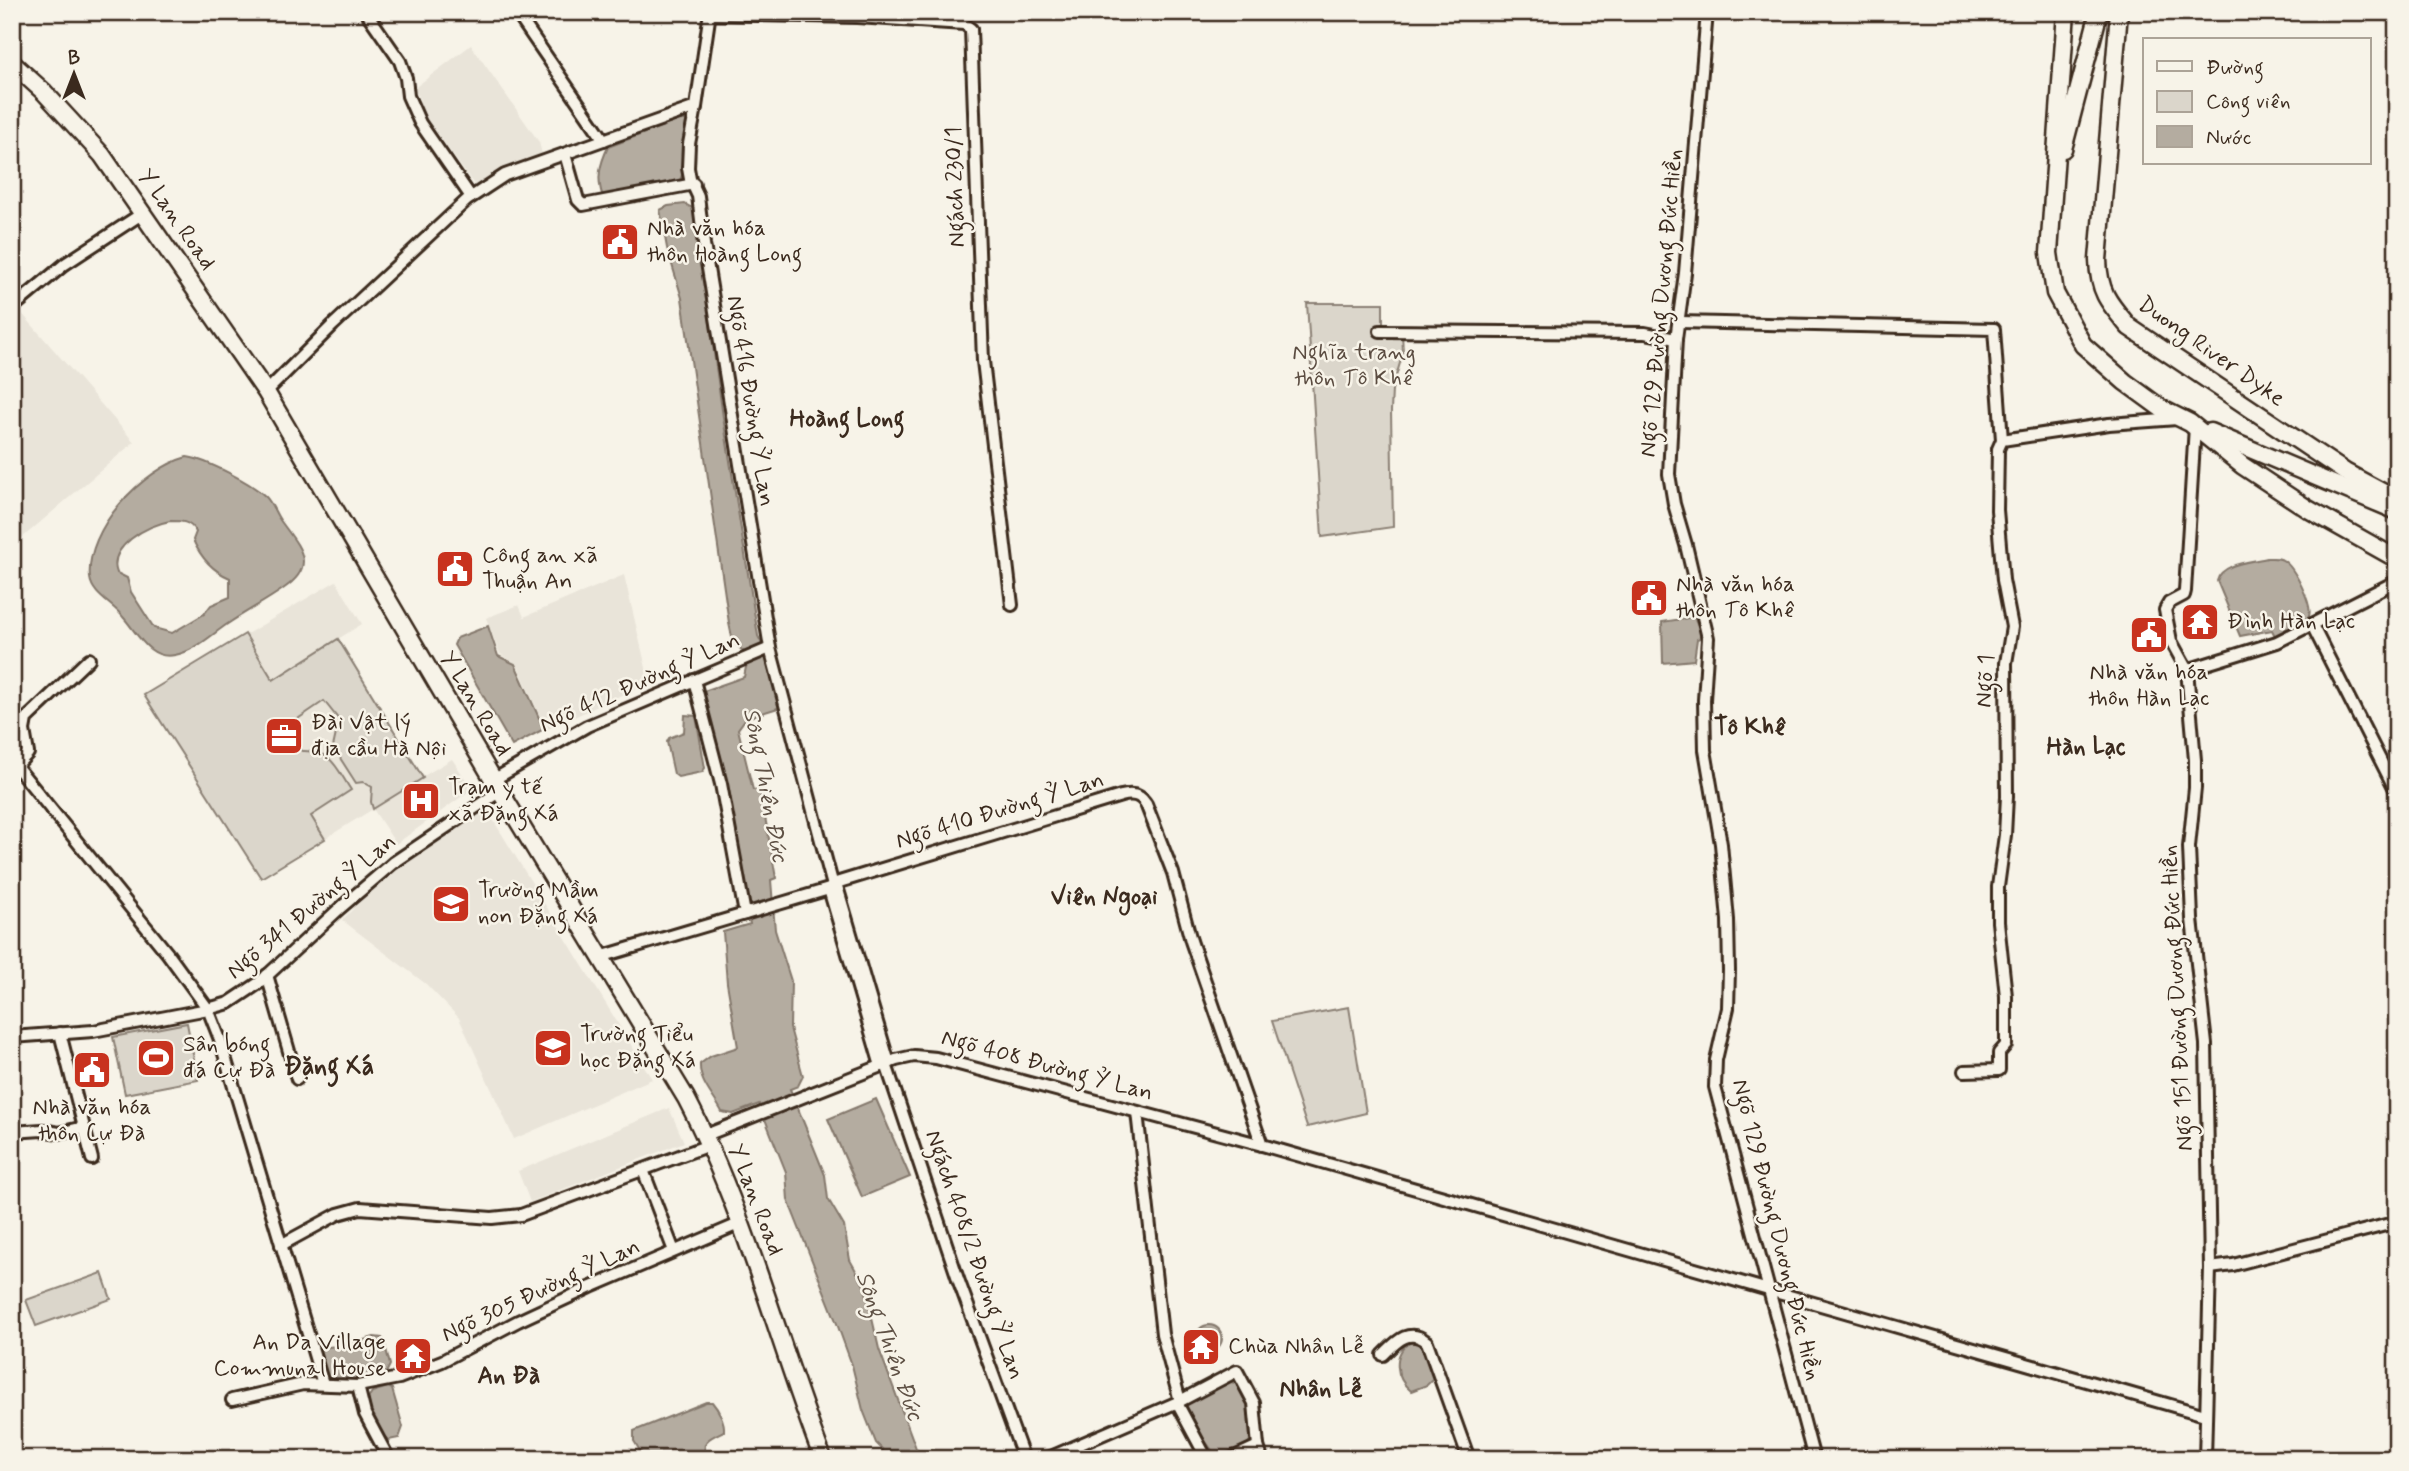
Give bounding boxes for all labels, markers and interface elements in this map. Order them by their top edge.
north arrow [38,38,108,108]
legend [2143,38,2370,164]
text: B [68,46,80,71]
text: Đường [2206,54,2264,84]
text: Công viên [2206,88,2291,118]
text: Nước [2206,124,2251,152]
street label: Ngách 230/1 [939,126,975,248]
street label: Ngõ 129 Đường Dương Đức Hiền [1634,148,1692,459]
street label: Y Lan Road [130,163,222,277]
place label: Nhà văn hóa thôn Hoàng Long [647,214,802,272]
public building icon: Nhà văn hóa thôn Hoàng Long [599,221,641,263]
street label: Duong River Dyke [2130,290,2291,416]
street label: Ngõ 416 Đường Ỷ Lan [717,293,781,509]
park label: Nghĩa trang thôn Tô Khê [1292,338,1416,394]
district label: Hoàng Long [790,404,904,438]
place label: Công an xã Thuận An [482,541,598,597]
public building icon: Công an xã Thuận An [434,548,476,590]
place label: Nhà văn hóa thôn Tô Khê [1676,570,1795,626]
public building icon: Nhà văn hóa thôn Tô Khê [1628,577,1670,619]
temple icon: Đình Hàn Lạc [2179,601,2221,643]
place label: Đình Hàn Lạc [2227,607,2355,637]
public building icon: Nhà văn hóa thôn Hàn Lạc [2128,614,2170,656]
street label: Ngõ 412 Đường Ỷ Lan [535,625,746,742]
street label: Y Lan Road [432,646,518,762]
street label: Ngõ 1 [1970,654,2004,709]
place label: Nhà văn hóa thôn Hàn Lạc [2089,658,2209,714]
water label: Sông Thiên Đức [732,705,795,866]
place label: Đài Vật lý địa cầu Hà Nội [311,708,446,764]
district label: Tô Khê [1714,712,1786,743]
office icon: Đài Vật lý địa cầu Hà Nội [263,715,305,757]
district label: Hàn Lạc [2047,732,2126,763]
street label: Ngõ 410 Đường Ỷ Lan [892,765,1108,859]
place label: Trạm y tế xã Đặng Xá [448,773,559,831]
hospital icon: Trạm y tế xã Đặng Xá [400,780,442,822]
street label: Ngõ 341 Đường Ỷ Lan [221,827,404,988]
street label: Ngõ 151 Đường Dương Đức Hiền [2155,844,2203,1152]
place label: Trường Mầm non Đặng Xá [478,876,599,934]
district label: Viên Ngoại [1051,882,1158,916]
school or university icon: Trường Mầm non Đặng Xá [430,883,472,925]
place label: Trường Tiểu học Đặng Xá [580,1020,696,1078]
street label: Ngõ 408 Đường Ỷ Lan [937,1023,1156,1111]
school or university icon: Trường Tiểu học Đặng Xá [532,1027,574,1069]
place label: Sân bóng đá Cự Đà [183,1030,276,1086]
sports icon: Sân bóng đá Cự Đà [135,1037,177,1079]
public building icon: Nhà văn hóa thôn Cự Đà [71,1049,113,1091]
district label: Đặng Xá [284,1050,374,1087]
street label: Ngõ 129 Đường Dương Đức Hiền [1722,1076,1828,1384]
place label: Nhà văn hóa thôn Cự Đà [33,1093,151,1149]
street label: Ngách 408/2 Đường Ỷ Lan [915,1126,1031,1384]
street label: Y Lan Road [720,1140,790,1260]
street label: Ngõ 305 Đường Ỷ Lan [437,1232,646,1352]
water label: Sông Thiên Đức [845,1267,931,1427]
temple icon: Chùa Nhân Lễ [1180,1326,1222,1368]
place label: An Da Village Communal House [214,1328,386,1384]
place label: Chùa Nhân Lễ [1228,1332,1364,1362]
temple icon: An Da Village Communal House [392,1335,434,1377]
district label: An Đà [478,1361,540,1392]
district label: Nhân Lễ [1279,1374,1363,1405]

